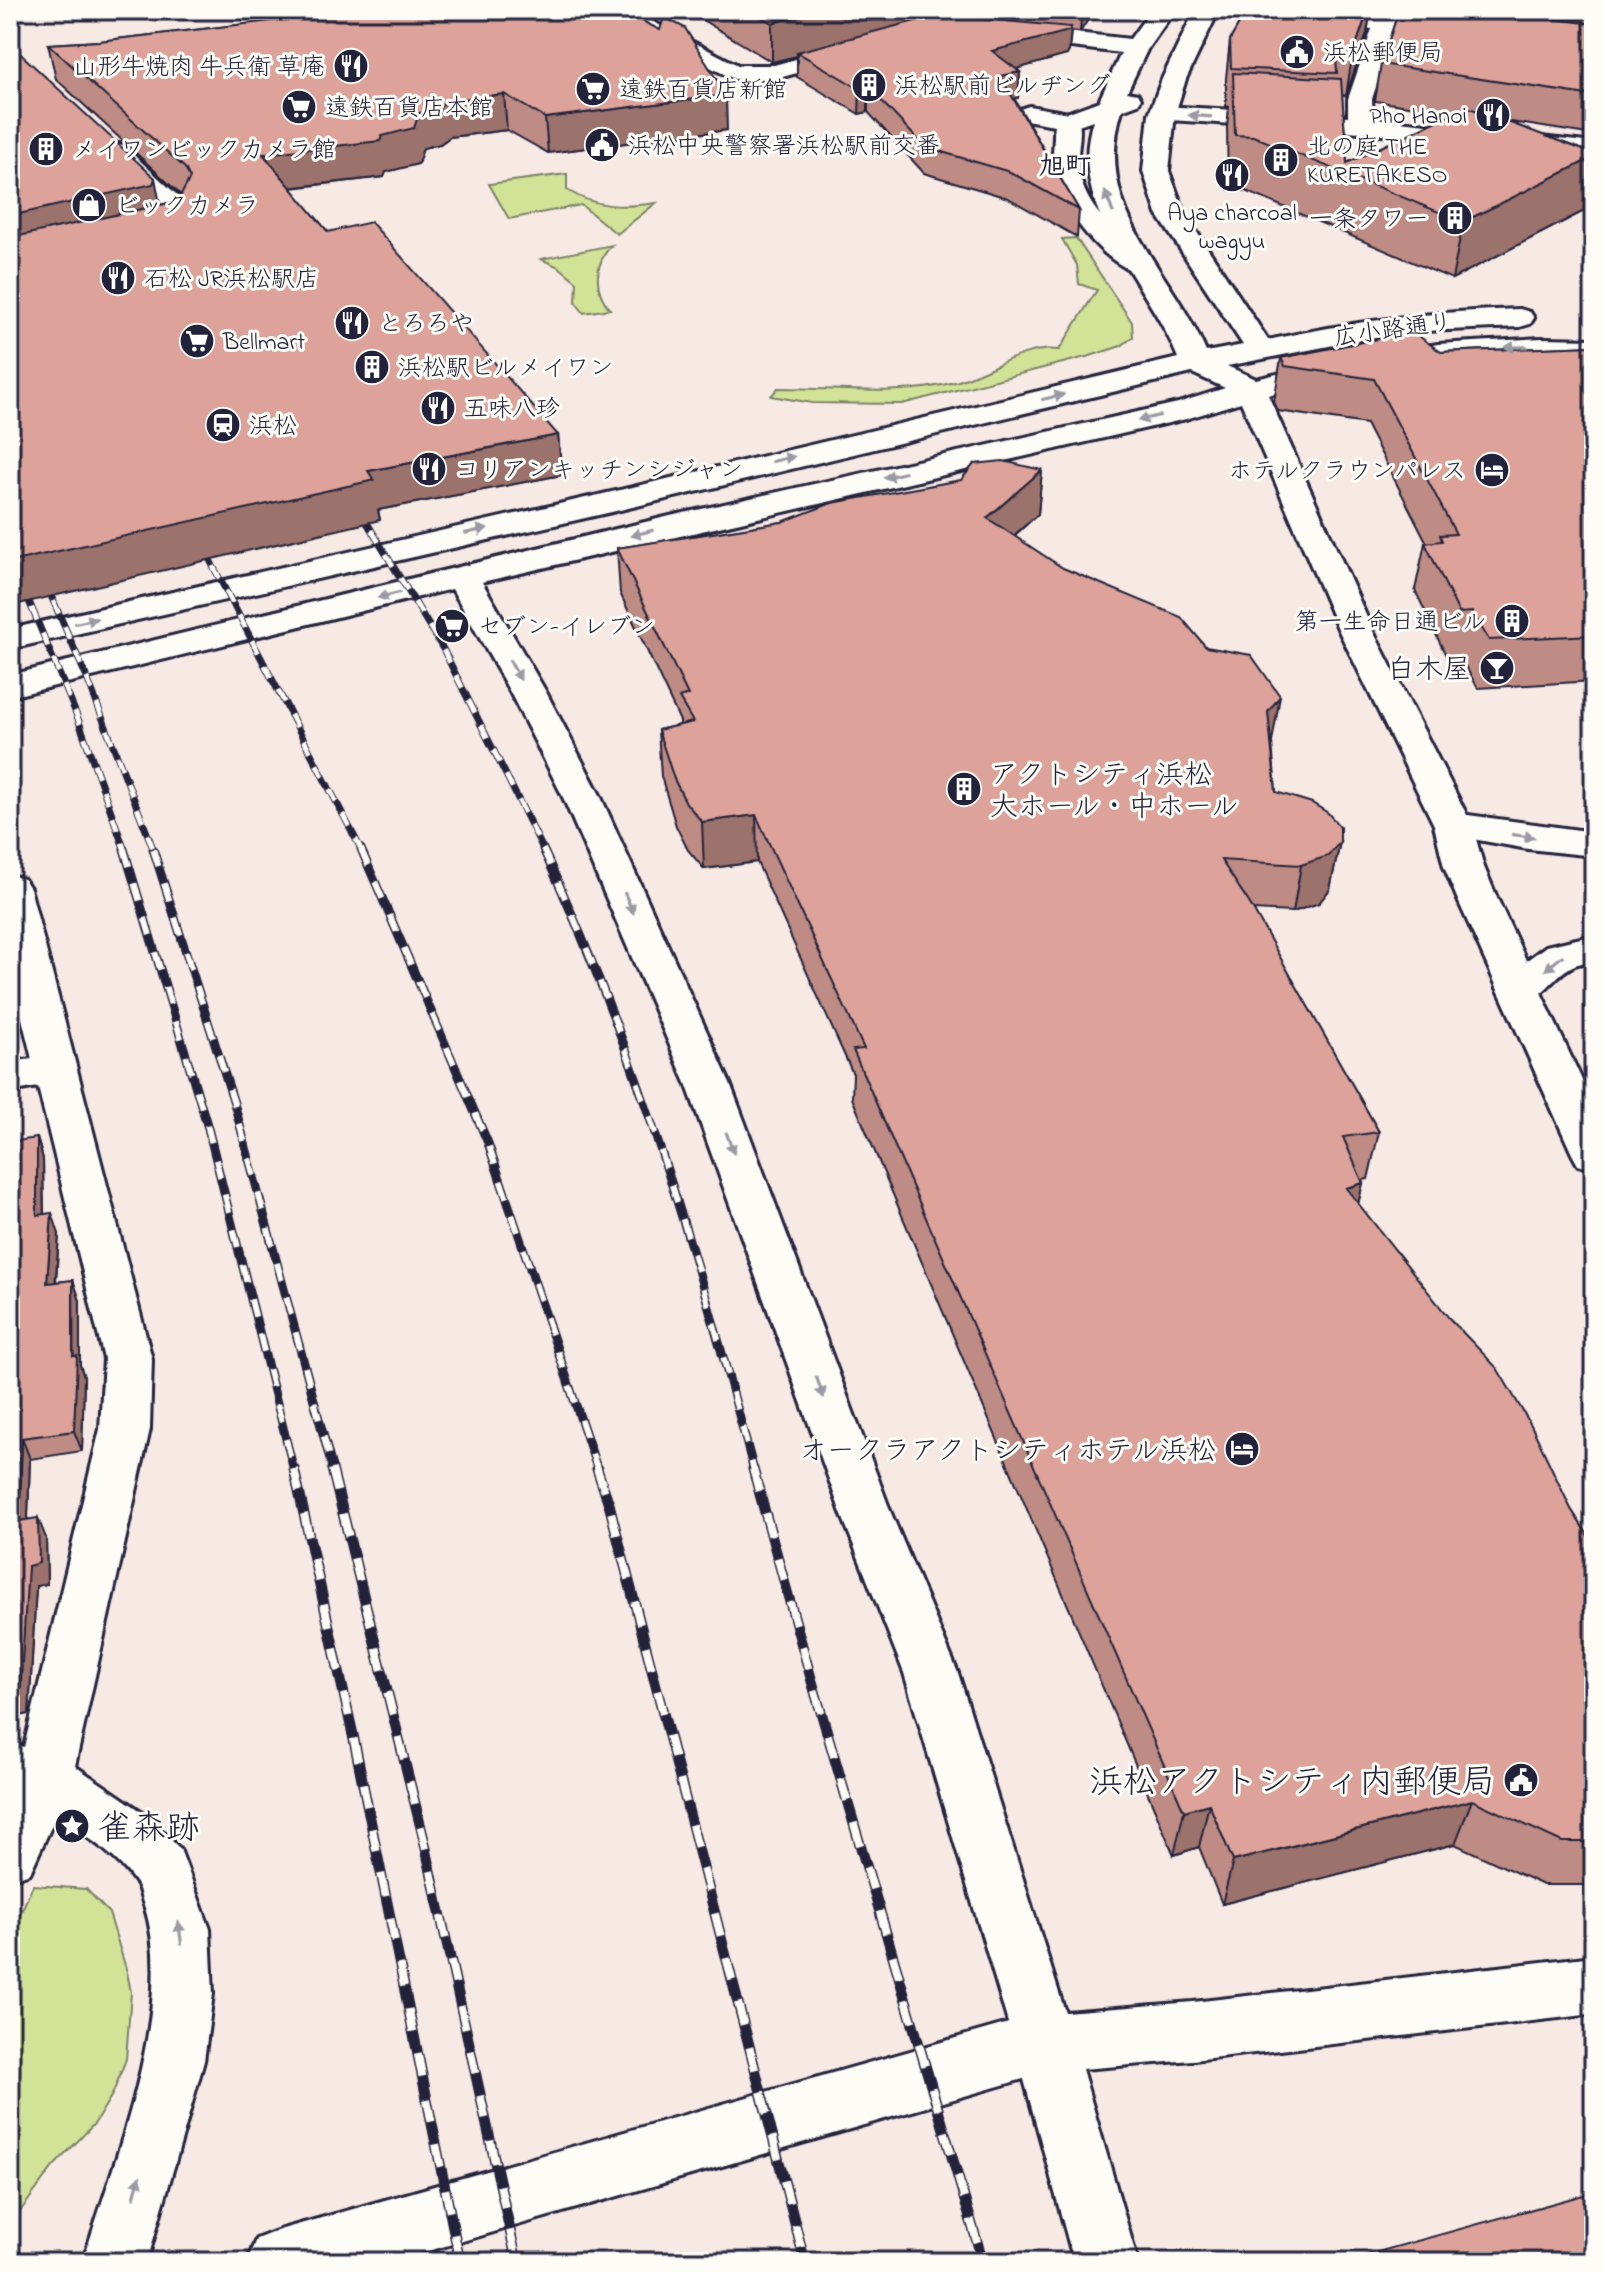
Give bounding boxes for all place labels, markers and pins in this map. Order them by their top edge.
public building icon: 浜松郵便局 [1278,33,1316,71]
place label: 浜松郵便局 [1323,37,1443,72]
restaurant icon: 山形牛焼肉 牛兵衛 草庵 [332,47,370,85]
place label: 山形牛焼肉 牛兵衛 草庵 [73,51,325,86]
building icon: 浜松駅前ビルヂング [850,66,888,104]
supermarket icon: 遠鉄百貨店新館 [574,70,612,108]
place label: 浜松駅前ビルヂング [895,70,1111,105]
place label: 遠鉄百貨店新館 [619,74,787,109]
supermarket icon: 遠鉄百貨店本館 [280,88,318,126]
place label: 遠鉄百貨店本館 [325,92,493,127]
restaurant icon: Pho Hanoi [1474,96,1512,134]
place label: Pho Hanoi [1369,100,1467,135]
public building icon: 浜松中央警察署浜松駅前交番 [583,126,621,164]
building icon: メイワンビックカメラ館 [27,130,65,168]
place label: 浜松中央警察署浜松駅前交番 [628,130,940,165]
place label: 北の庭 THE KURETAKESO [1307,131,1448,194]
place label: メイワンビックカメラ館 [72,134,336,169]
building icon: 北の庭 THE KURETAKESO [1262,141,1300,179]
restaurant icon: Aya charcoal wagyu [1213,156,1251,194]
shop icon: ビックカメラ [70,186,108,224]
place label: ビックカメラ [115,190,259,225]
place label: Aya charcoal wagyu [1167,197,1297,261]
building icon: 一条タワー [1436,199,1474,237]
place label: 一条タワー [1309,203,1429,238]
restaurant icon: 石松 JR浜松駅店 [99,259,137,297]
place label: 石松 JR浜松駅店 [144,263,319,298]
restaurant icon: とろろや [333,304,371,342]
place label: とろろや [378,308,474,343]
supermarket icon: Bellmart [178,322,216,360]
place label: Bellmart [222,326,305,361]
building icon: 浜松駅ビルメイワン [353,348,391,386]
place label: 浜松駅ビルメイワン [398,352,614,387]
restaurant icon: 五味八珍 [419,389,457,427]
place label: 五味八珍 [464,393,560,428]
station icon: 浜松 [204,406,242,444]
place label: 浜松 [249,410,297,445]
restaurant icon: コリアンキッチンシジャン [410,450,448,488]
hotel icon: ホテルクラウンパレス [1473,451,1511,489]
place label: コリアンキッチンシジャン [455,454,743,489]
place label: ホテルクラウンパレス [1228,455,1466,490]
building icon: 第一生命日通ビル [1493,602,1531,640]
place label: 第一生命日通ビル [1294,606,1486,641]
supermarket icon: セブン-イレブン [433,607,471,645]
place label: セブン-イレブン [478,611,655,646]
bar icon: 白木屋 [1478,649,1516,687]
place label: 白木屋 [1387,651,1471,692]
place label: アクトシティ浜松 大ホール・中ホール [990,756,1239,829]
building icon: アクトシティ浜松 大ホール・中ホール [945,770,983,808]
hotel icon: オークラアクトシティホテル浜松 [1223,1430,1261,1468]
place label: オークラアクトシティホテル浜松 [799,1432,1216,1473]
place label: 浜松アクトシティ内郵便局 [1089,1759,1495,1809]
public building icon: 浜松アクトシティ内郵便局 [1502,1761,1540,1799]
place label: 雀森跡 [98,1805,200,1855]
place icon: 雀森跡 [53,1807,91,1845]

